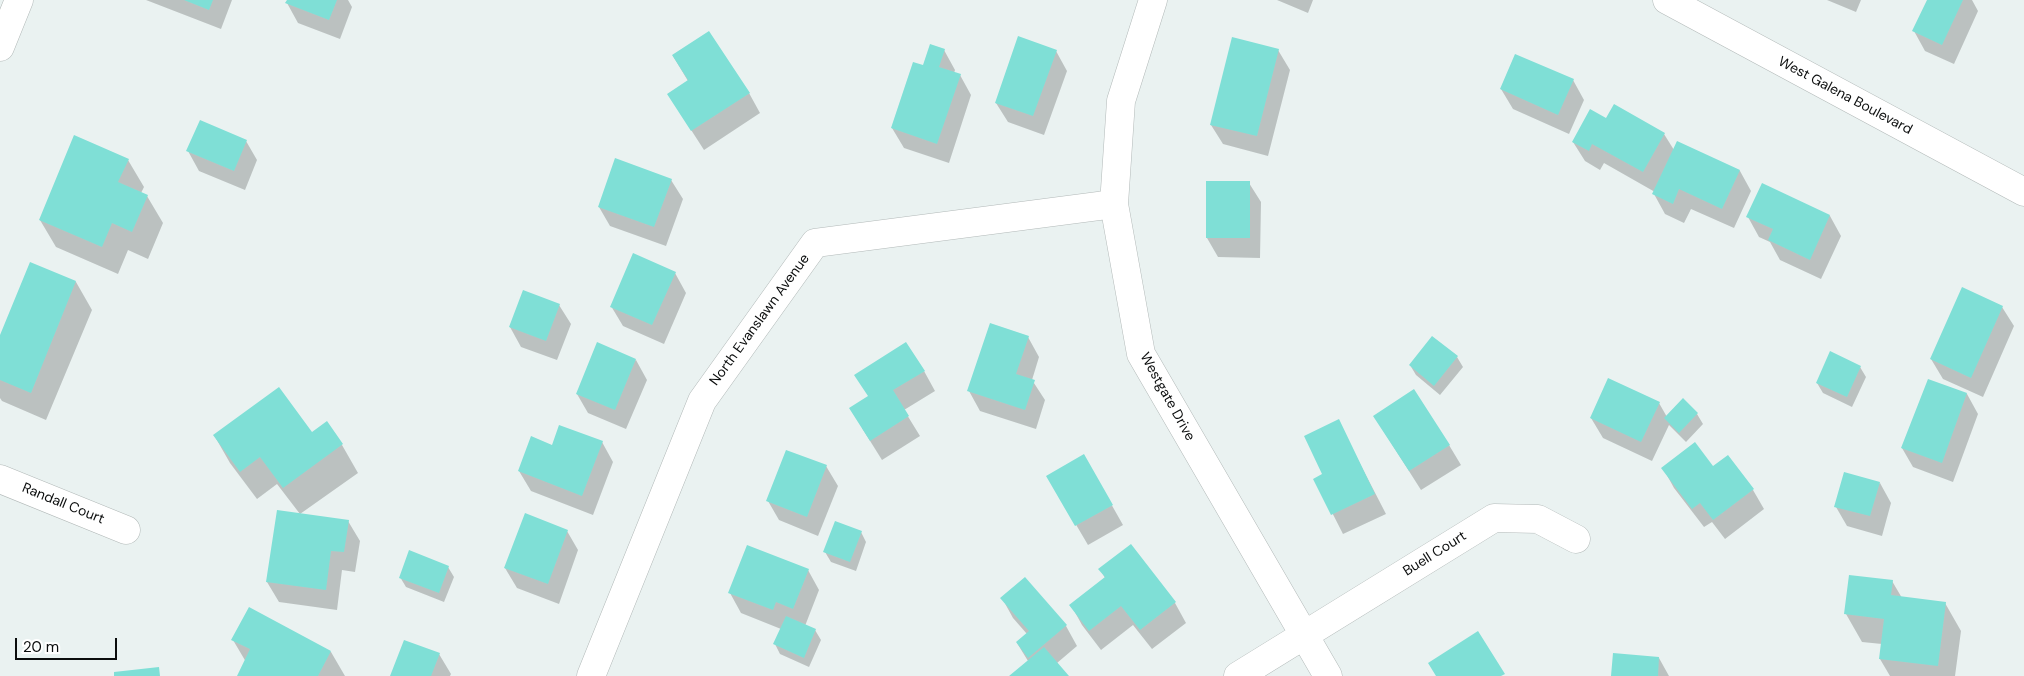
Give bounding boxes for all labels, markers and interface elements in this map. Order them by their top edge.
street label: West Galena Boulevard [1775,54,1915,138]
street label: North Evanslawn Avenue [707,251,813,389]
street label: Westgate Drive [1136,350,1198,444]
street label: Randall Court [19,480,107,528]
street label: Buell Court [1400,528,1470,580]
scale bar [18,628,120,660]
text: 20 m [23,637,59,657]

